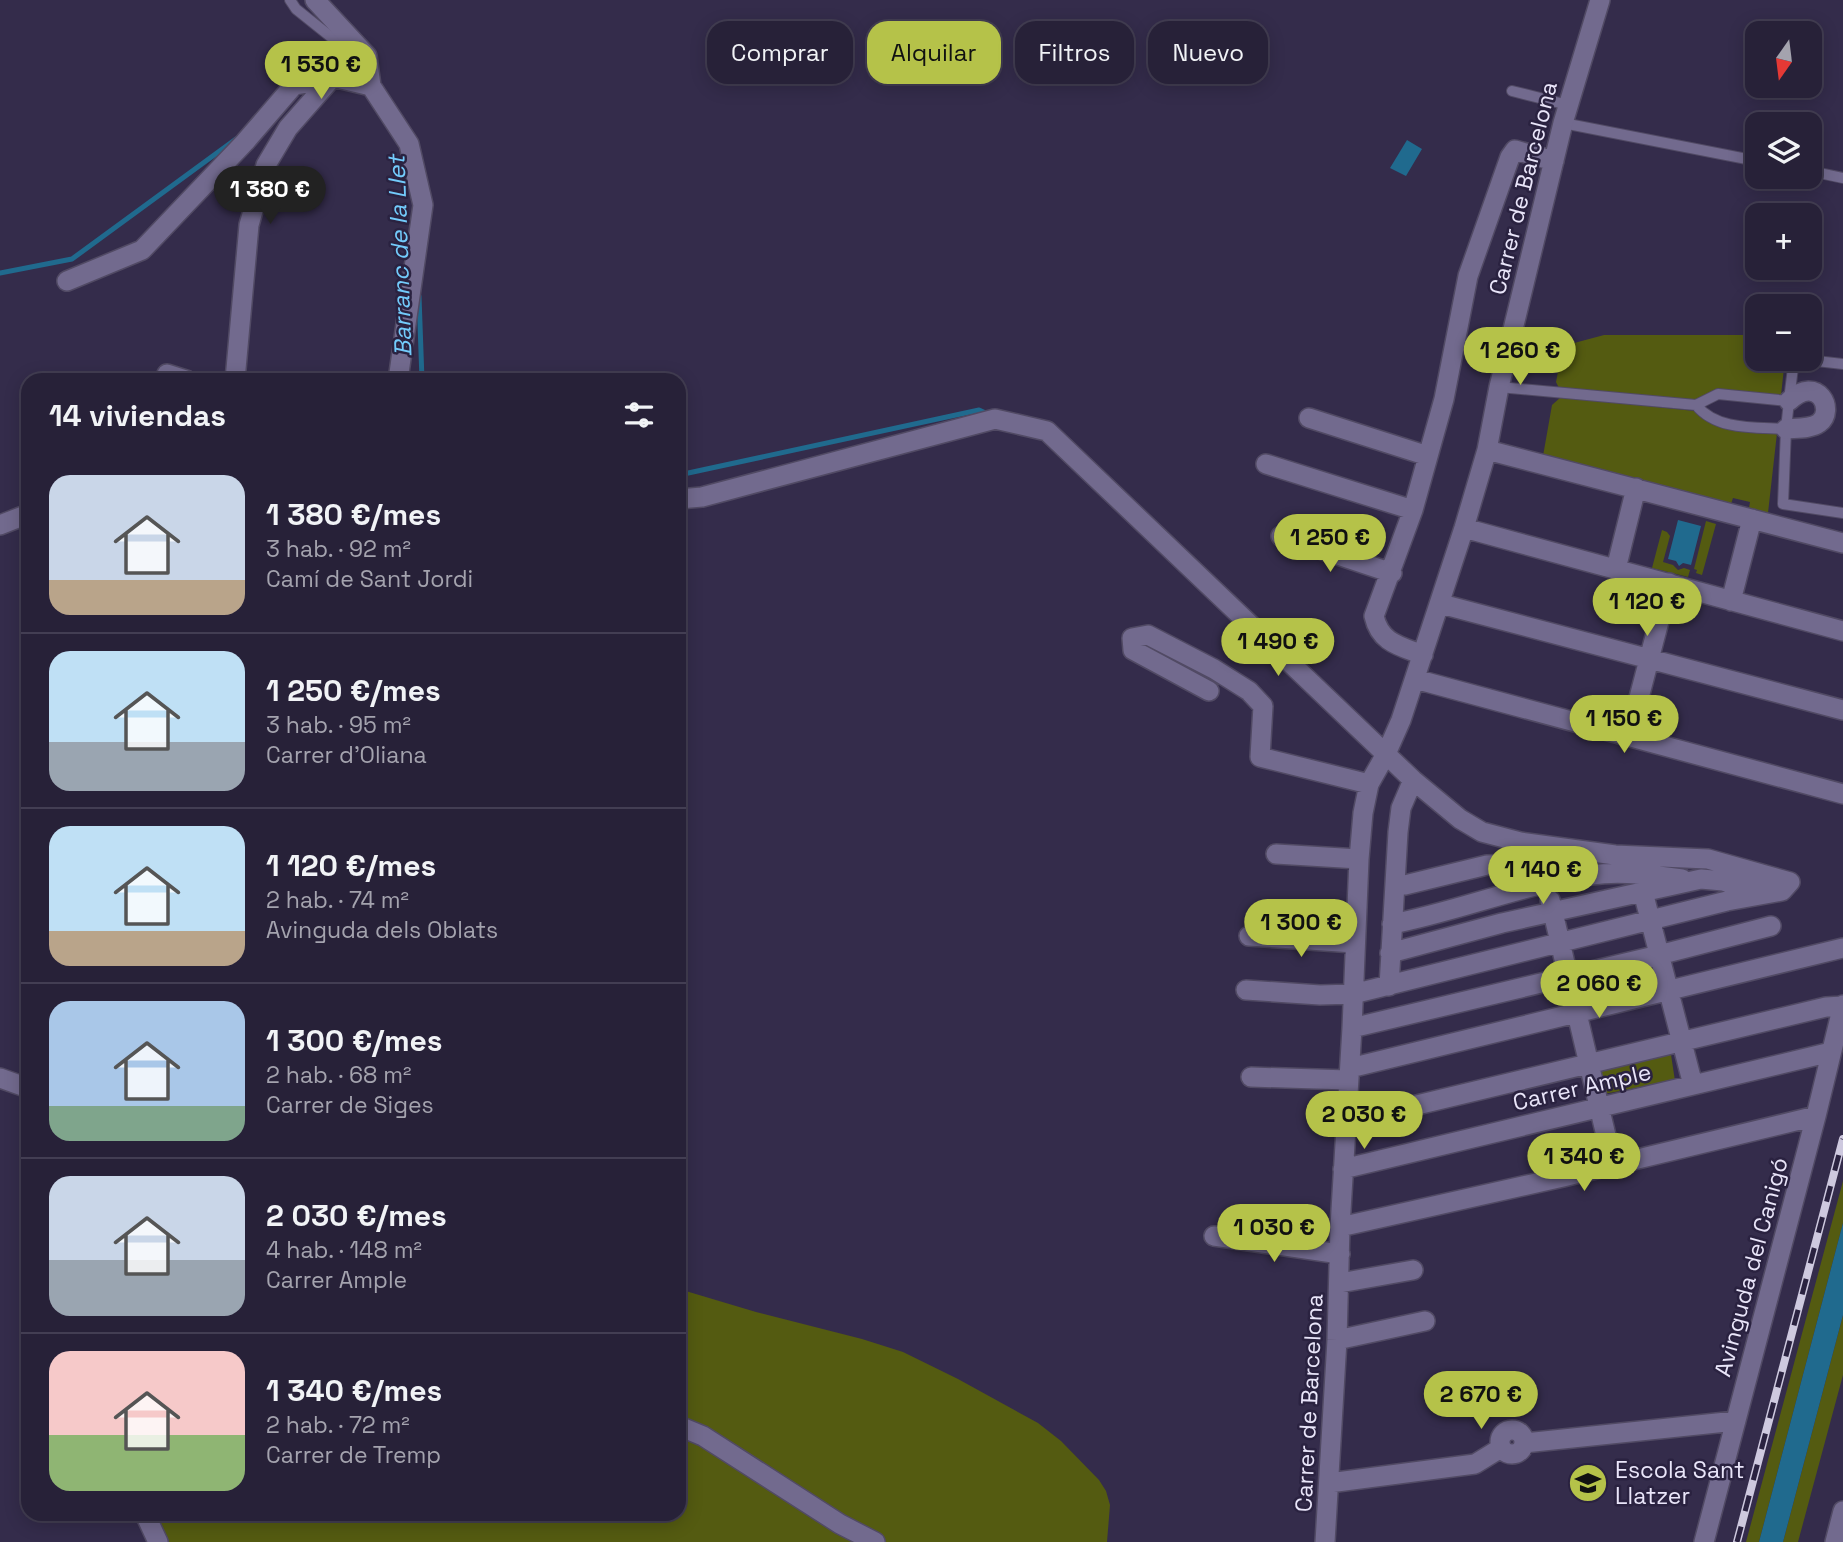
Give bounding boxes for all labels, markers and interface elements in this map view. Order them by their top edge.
chip: Comprar [707,21,853,84]
chip: Alquilar [867,21,1001,84]
chip: Filtros [1015,21,1134,84]
chip: Nuevo [1148,21,1268,84]
north arrow [1745,21,1822,98]
map controls [1745,21,1822,371]
pin: 1 530 € [256,42,386,101]
text: 1 530 € [281,49,361,79]
street label: Carrer de Barcelona [1482,78,1564,298]
button: layers [1745,112,1822,189]
water label: Barranc de la Llet [380,153,419,357]
pin: 1 380 € [205,166,335,226]
text: 1 380 € [230,174,310,204]
button: + [1745,203,1822,280]
button: − [1745,294,1822,371]
pin: 1 260 € [1455,328,1585,387]
text: 1 260 € [1480,335,1560,365]
text: 14 viviendas [49,396,226,435]
icon: filters [620,396,658,434]
text: 1 380 €/mes [266,495,441,534]
icon: home [105,503,189,587]
pin: 1 250 € [1265,514,1395,574]
text: 1 250 € [1290,522,1370,552]
text: 3 hab. · 92 m² [266,534,411,564]
text: Camí de Sant Jordi [266,564,473,594]
pin: 1 120 € [1582,578,1712,638]
text: 1 120 € [1609,586,1685,616]
pin: 1 490 € [1213,618,1343,678]
text: 1 490 € [1237,626,1319,656]
text: 1 250 €/mes [266,671,441,710]
icon: home [105,679,189,763]
pin: 1 150 € [1559,696,1689,755]
text: 1 150 € [1586,703,1662,733]
text: 3 hab. · 95 m² [266,710,411,740]
text: Carrer d'Oliana [266,740,427,770]
text: 1 120 €/mes [266,846,436,885]
pin: 1 140 € [1478,846,1608,906]
icon: home [105,854,189,938]
text: 1 140 € [1504,854,1582,884]
text: 2 hab. · 74 m² [266,885,409,915]
pin: 1 300 € [1236,900,1366,959]
text: 1 300 € [1260,907,1342,937]
text: Avinguda dels Oblats [266,915,498,945]
pin: 2 060 € [1534,960,1664,1020]
text: 2 060 € [1557,968,1641,998]
text: 1 300 €/mes [266,1021,443,1060]
icon: home [105,1029,189,1113]
street label: Carrer Ample [1510,1057,1654,1117]
text: 2 hab. · 68 m² [266,1060,411,1090]
text: Carrer de Siges [266,1090,434,1120]
pin: 2 030 € [1299,1092,1429,1151]
text: 2 030 € [1322,1099,1406,1129]
pin: 1 340 € [1519,1134,1649,1193]
text: 1 340 € [1543,1141,1625,1171]
street label: Avinguda del Canigó [1707,1154,1795,1380]
text: 2 030 €/mes [266,1196,447,1235]
icon: home [105,1204,189,1288]
pin: 1 030 € [1209,1204,1339,1264]
text: 1 030 € [1233,1212,1315,1242]
text: 4 hab. · 148 m² [266,1235,422,1265]
text: Carrer Ample [266,1265,407,1295]
street label: Carrer de Barcelona [1288,1293,1330,1513]
text: 1 340 €/mes [266,1371,442,1410]
pin: 2 670 € [1416,1372,1546,1431]
icon: home [105,1379,189,1463]
text: 2 670 € [1440,1379,1522,1409]
text: 2 hab. · 72 m² [266,1410,410,1440]
text: Carrer de Tremp [266,1440,441,1470]
place label: Escola Sant Llatzer [1615,1455,1744,1511]
school or university icon: Escola Sant Llatzer [1567,1462,1609,1504]

